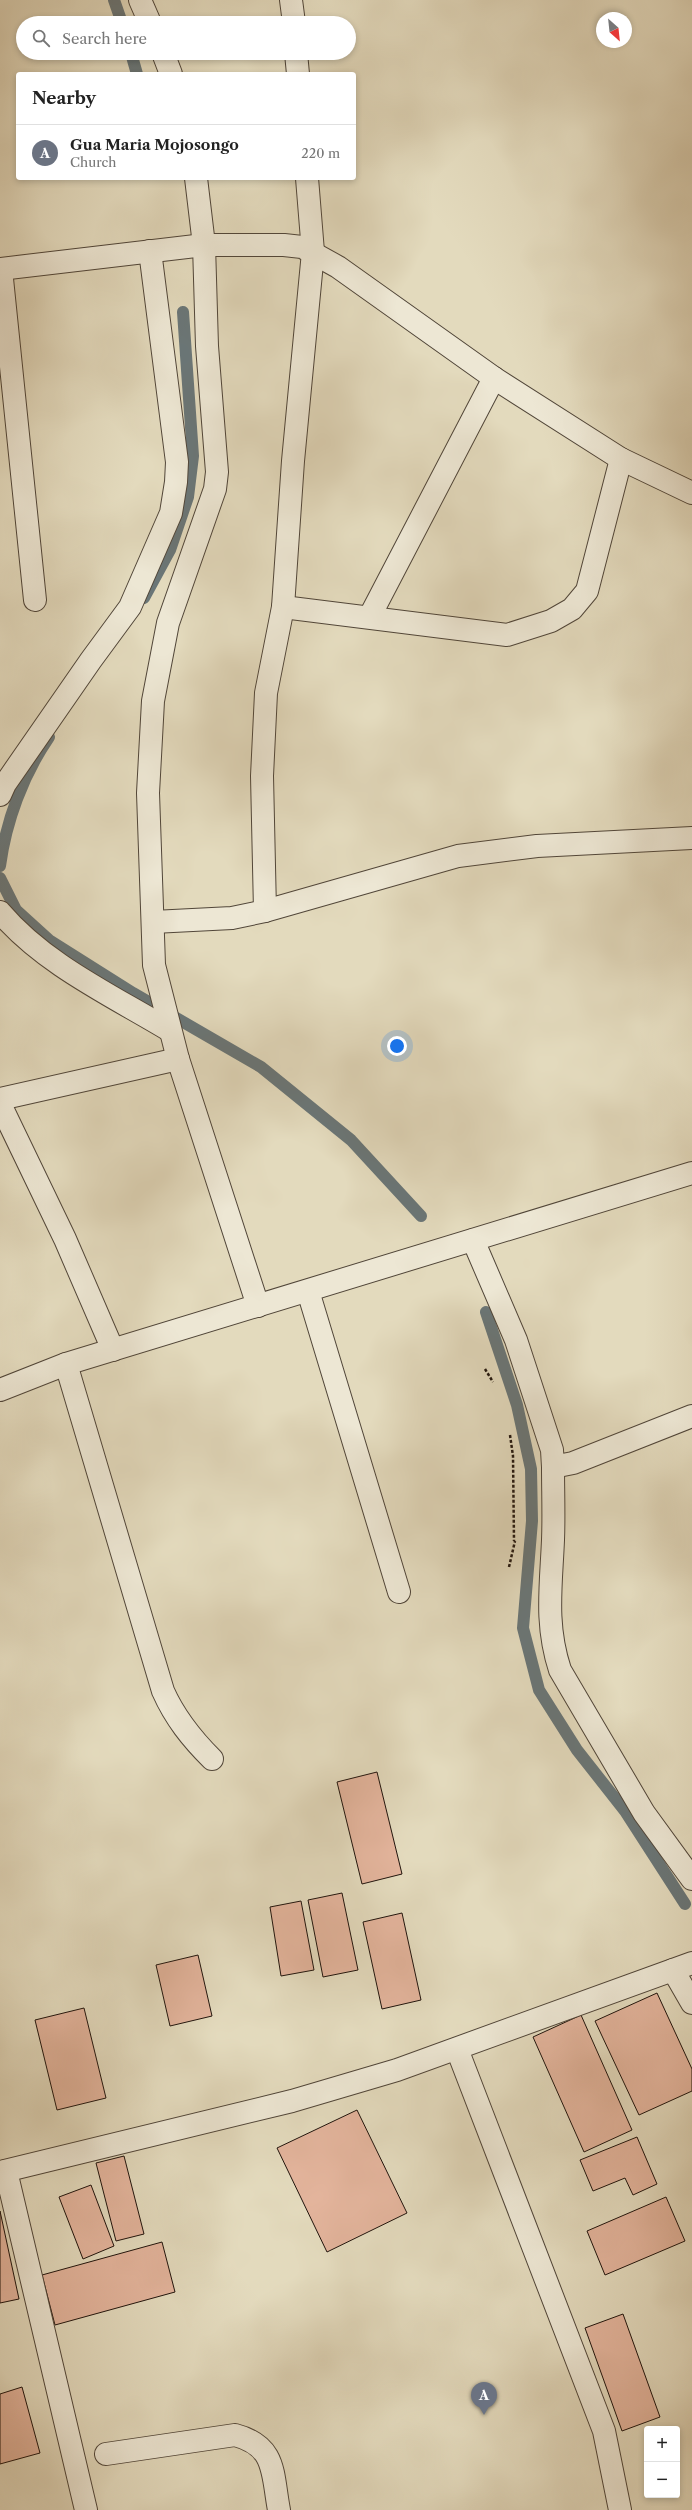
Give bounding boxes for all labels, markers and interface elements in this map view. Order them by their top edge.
north arrow [596,12,632,48]
search box [16,16,356,60]
icon: search [30,27,52,49]
text: Search here [62,29,147,48]
text: Nearby [32,88,96,108]
text: Gua Maria Mojosongo [70,135,239,154]
text: A [40,145,50,161]
text: 220 m [301,145,340,161]
text: Church [70,154,116,170]
your location [387,1036,407,1056]
pin: A [471,2382,497,2415]
map controls [644,2426,680,2498]
button: + [644,2426,680,2462]
button: − [644,2462,680,2498]

